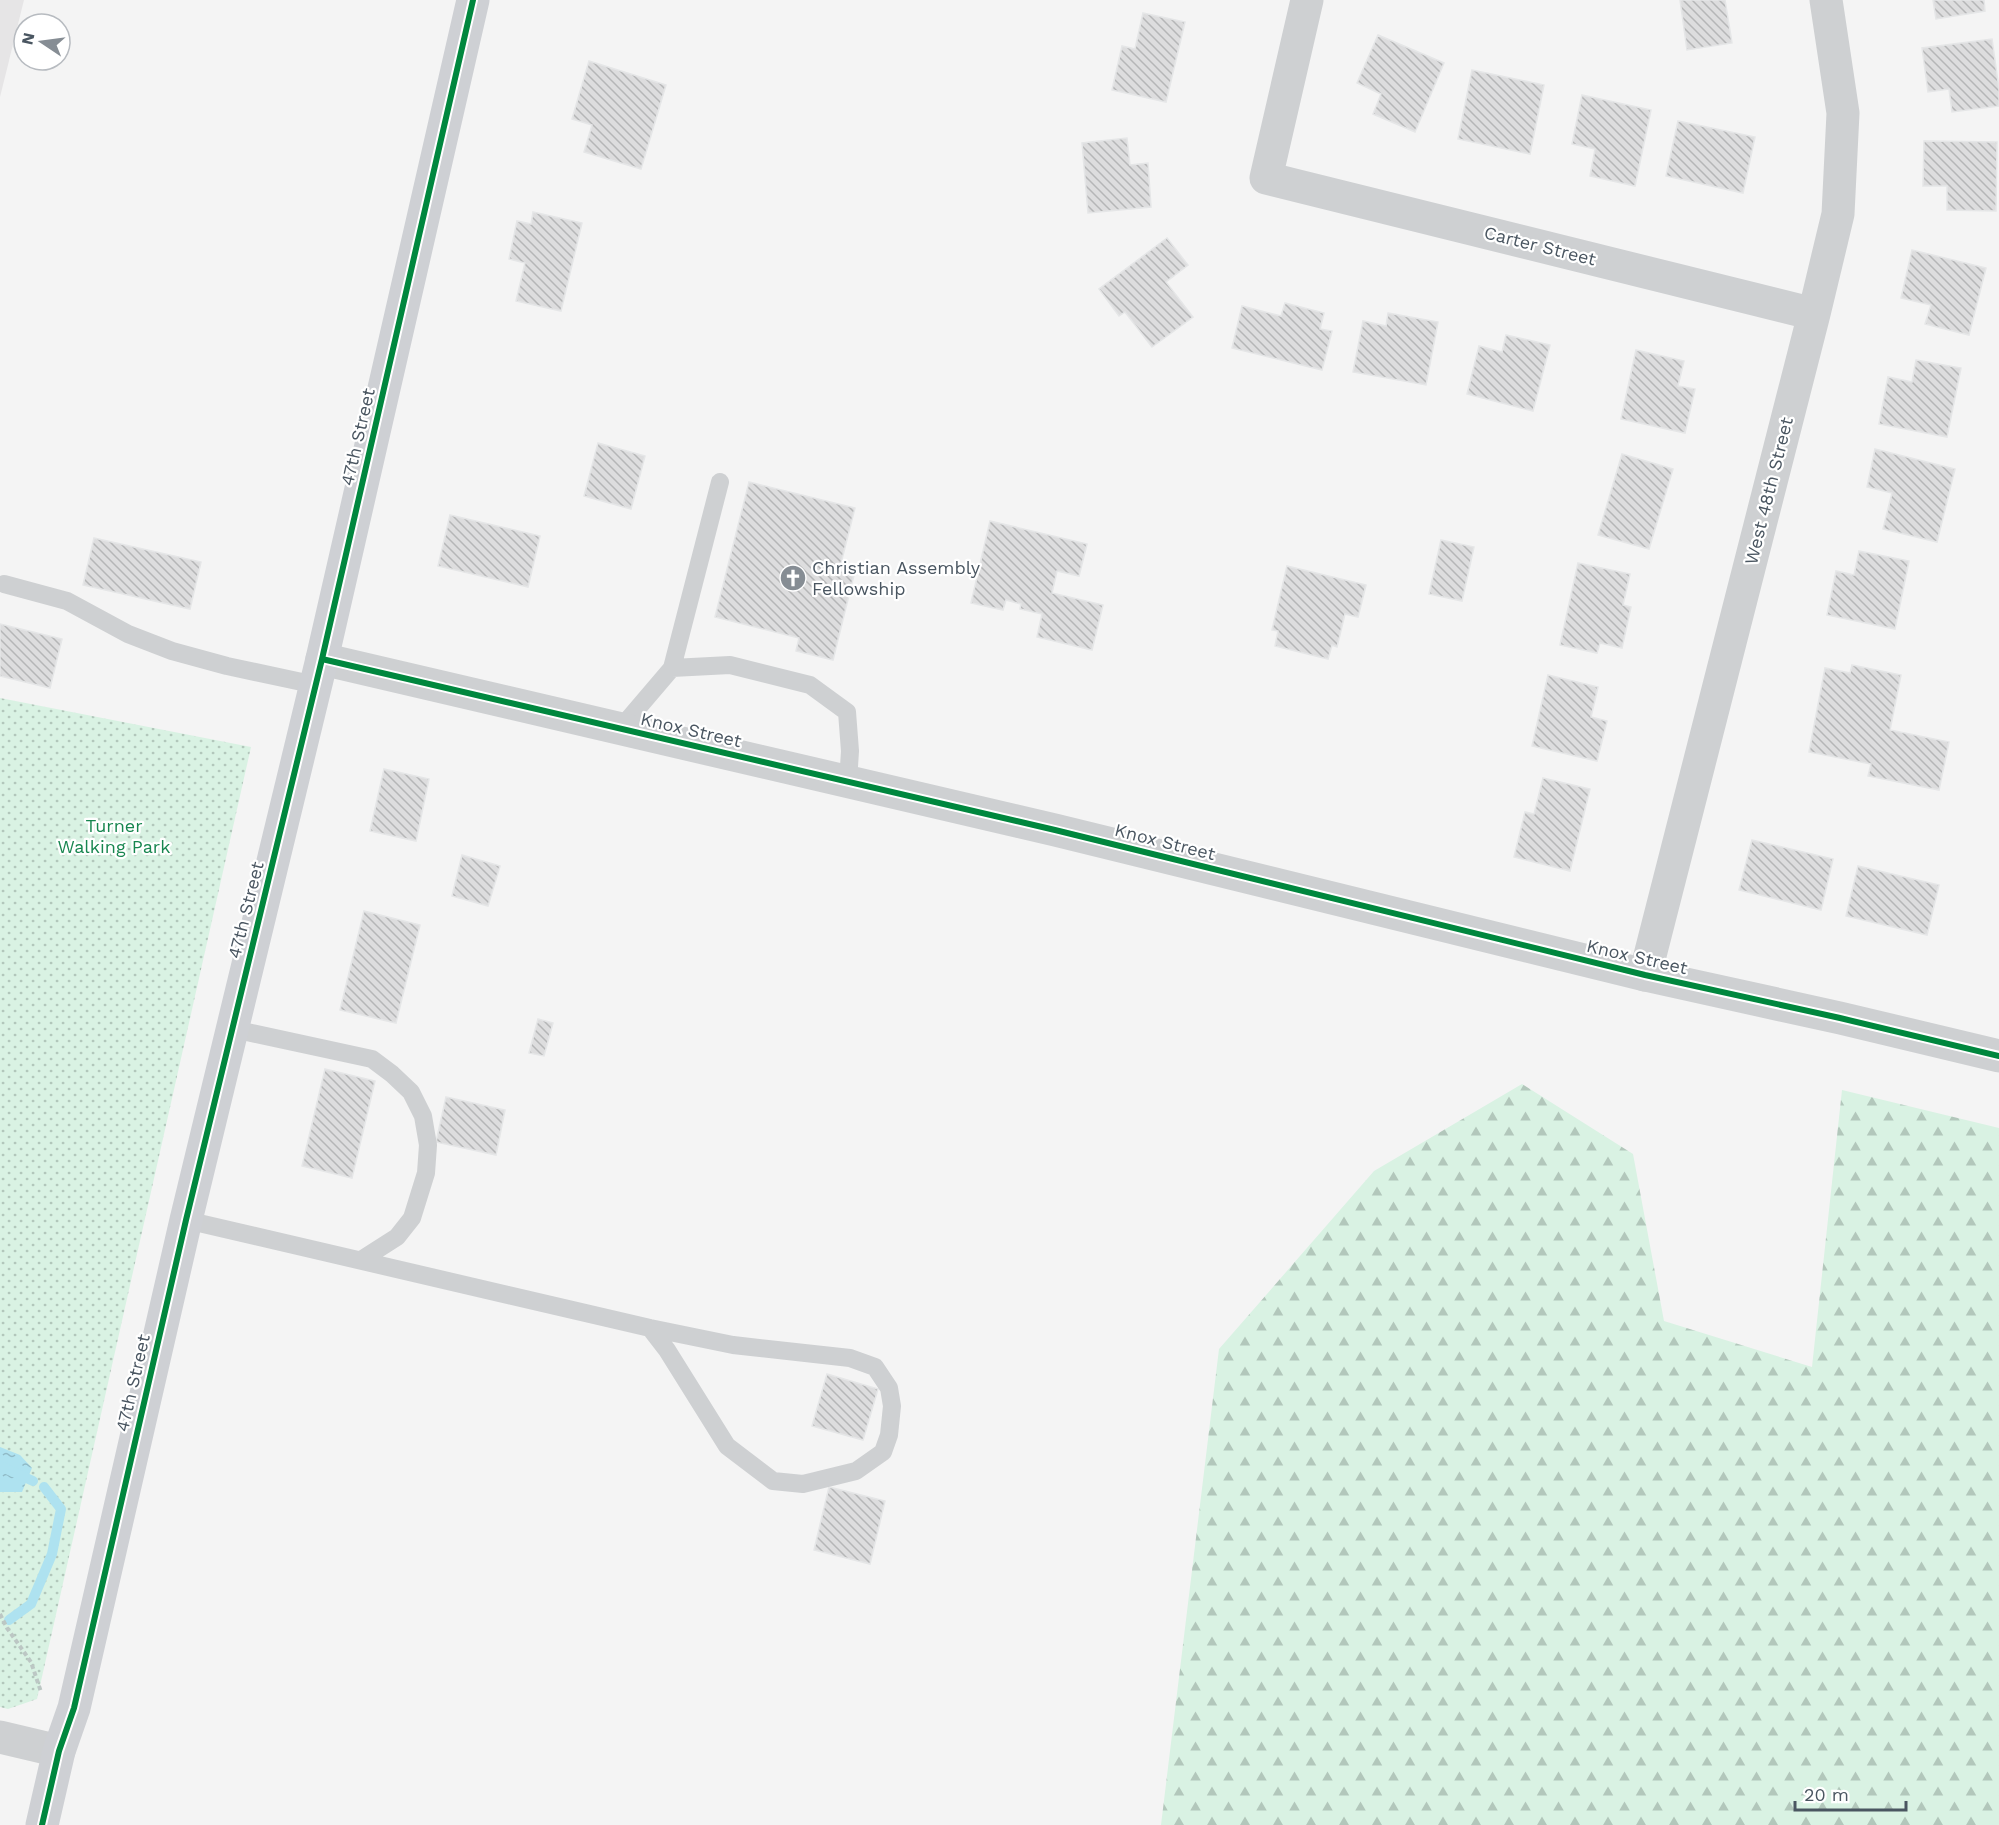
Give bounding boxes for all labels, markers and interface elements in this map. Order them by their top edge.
north arrow [12,12,72,72]
text: N [17,31,38,47]
street label: Carter Street [1482,221,1599,270]
street label: 47th Street [336,386,379,488]
street label: West 48th Street [1740,414,1797,567]
place label: Christian Assembly Fellowship [812,557,981,599]
church icon: Christian Assembly Fellowship [778,563,808,593]
street label: Knox Street [639,708,744,751]
park label: Turner Walking Park [58,815,170,857]
street label: Knox Street [1113,819,1218,864]
street label: 47th Street [223,859,268,961]
street label: Knox Street [1585,935,1690,978]
street label: 47th Street [111,1332,154,1434]
scale bar [1795,1774,1906,1812]
text: 20 m [1804,1784,1849,1805]

